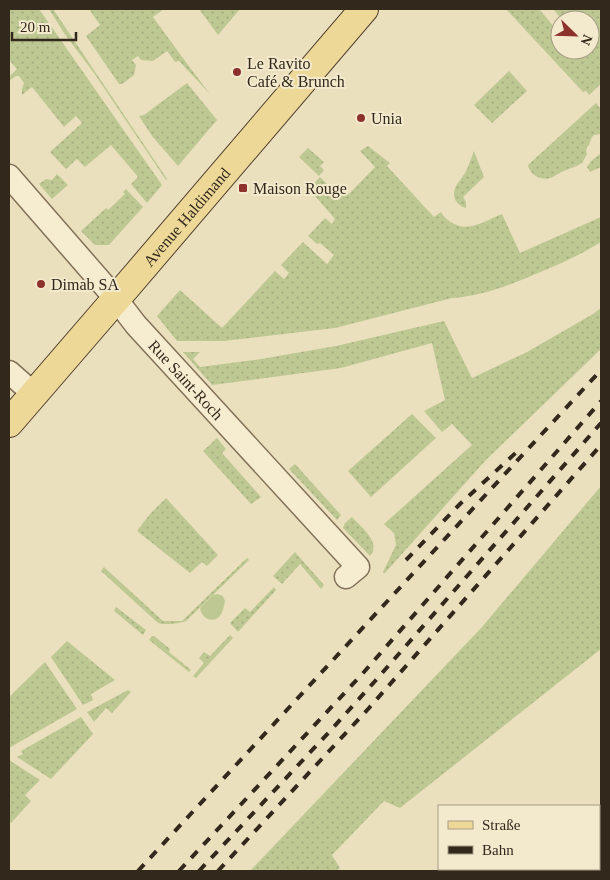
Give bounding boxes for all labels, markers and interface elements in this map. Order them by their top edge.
scale bar [12,10,76,42]
north arrow [550,10,600,60]
text: 20 m [20,19,51,35]
text: N [578,32,595,47]
place label: Le Ravito Café & Brunch [247,55,345,90]
marker: Le Ravito Café & Brunch [231,66,243,78]
place label: Unia [371,110,402,127]
marker: Unia [355,112,367,124]
street label: Avenue Haldimand [140,164,233,269]
place label: Maison Rouge [253,180,347,198]
marker: Maison Rouge [237,182,249,194]
place label: Dimab SA [51,276,119,293]
marker: Dimab SA [35,278,47,290]
street label: Rue Saint-Roch [145,336,227,423]
legend [438,805,600,870]
text: Straße [482,817,521,833]
text: Bahn [482,842,514,858]

